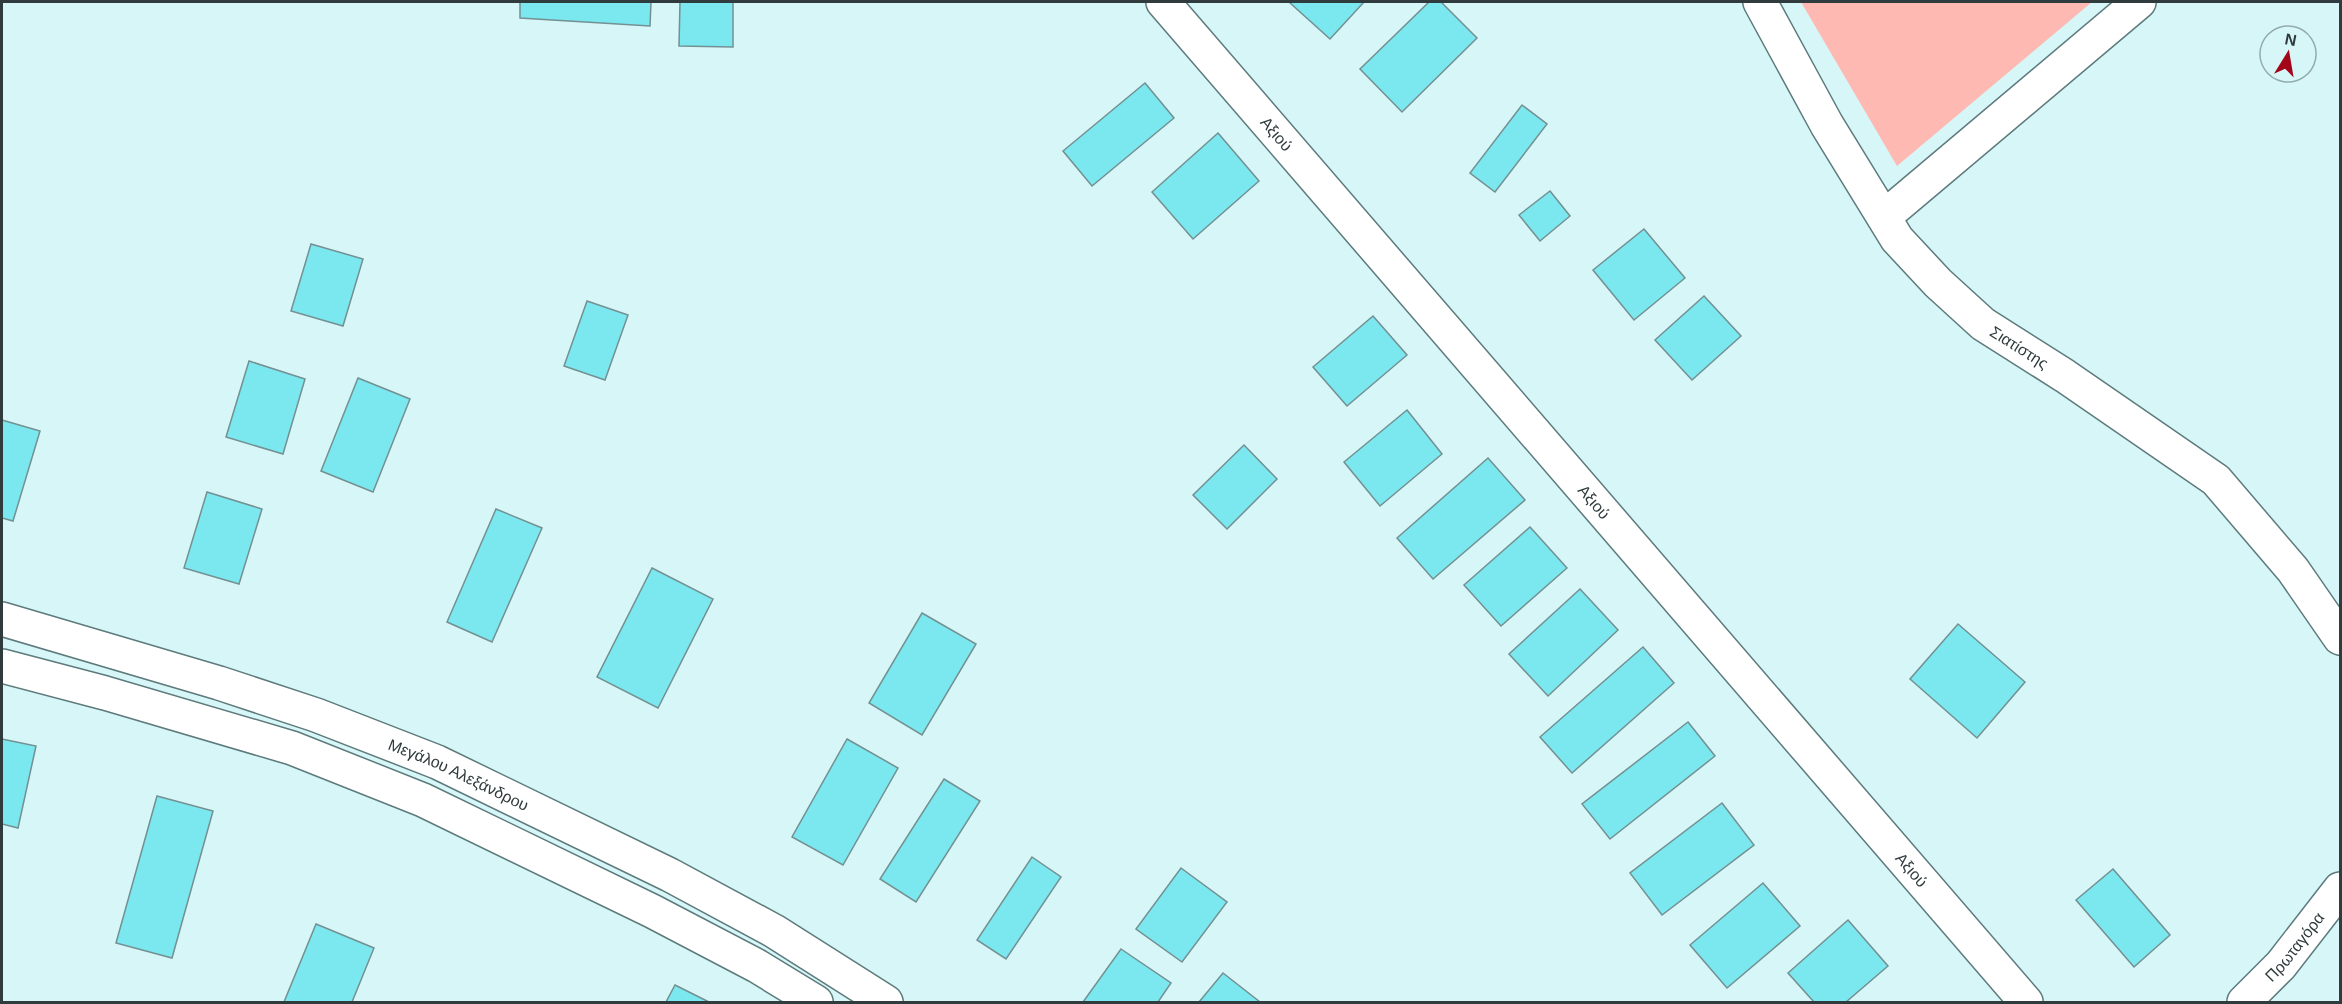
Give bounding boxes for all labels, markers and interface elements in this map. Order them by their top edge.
north arrow [2258,24,2318,84]
text: N [2283,30,2298,49]
street label: Αξιού [1257,113,1296,154]
street label: Σιατίστης [1987,322,2052,372]
street label: Αξιού [1575,481,1613,522]
street label: Μεγάλου Αλεξάνδρου [386,736,531,814]
street label: Αξιού [1893,849,1931,890]
street label: Πρωταγόρα [2261,909,2327,985]

